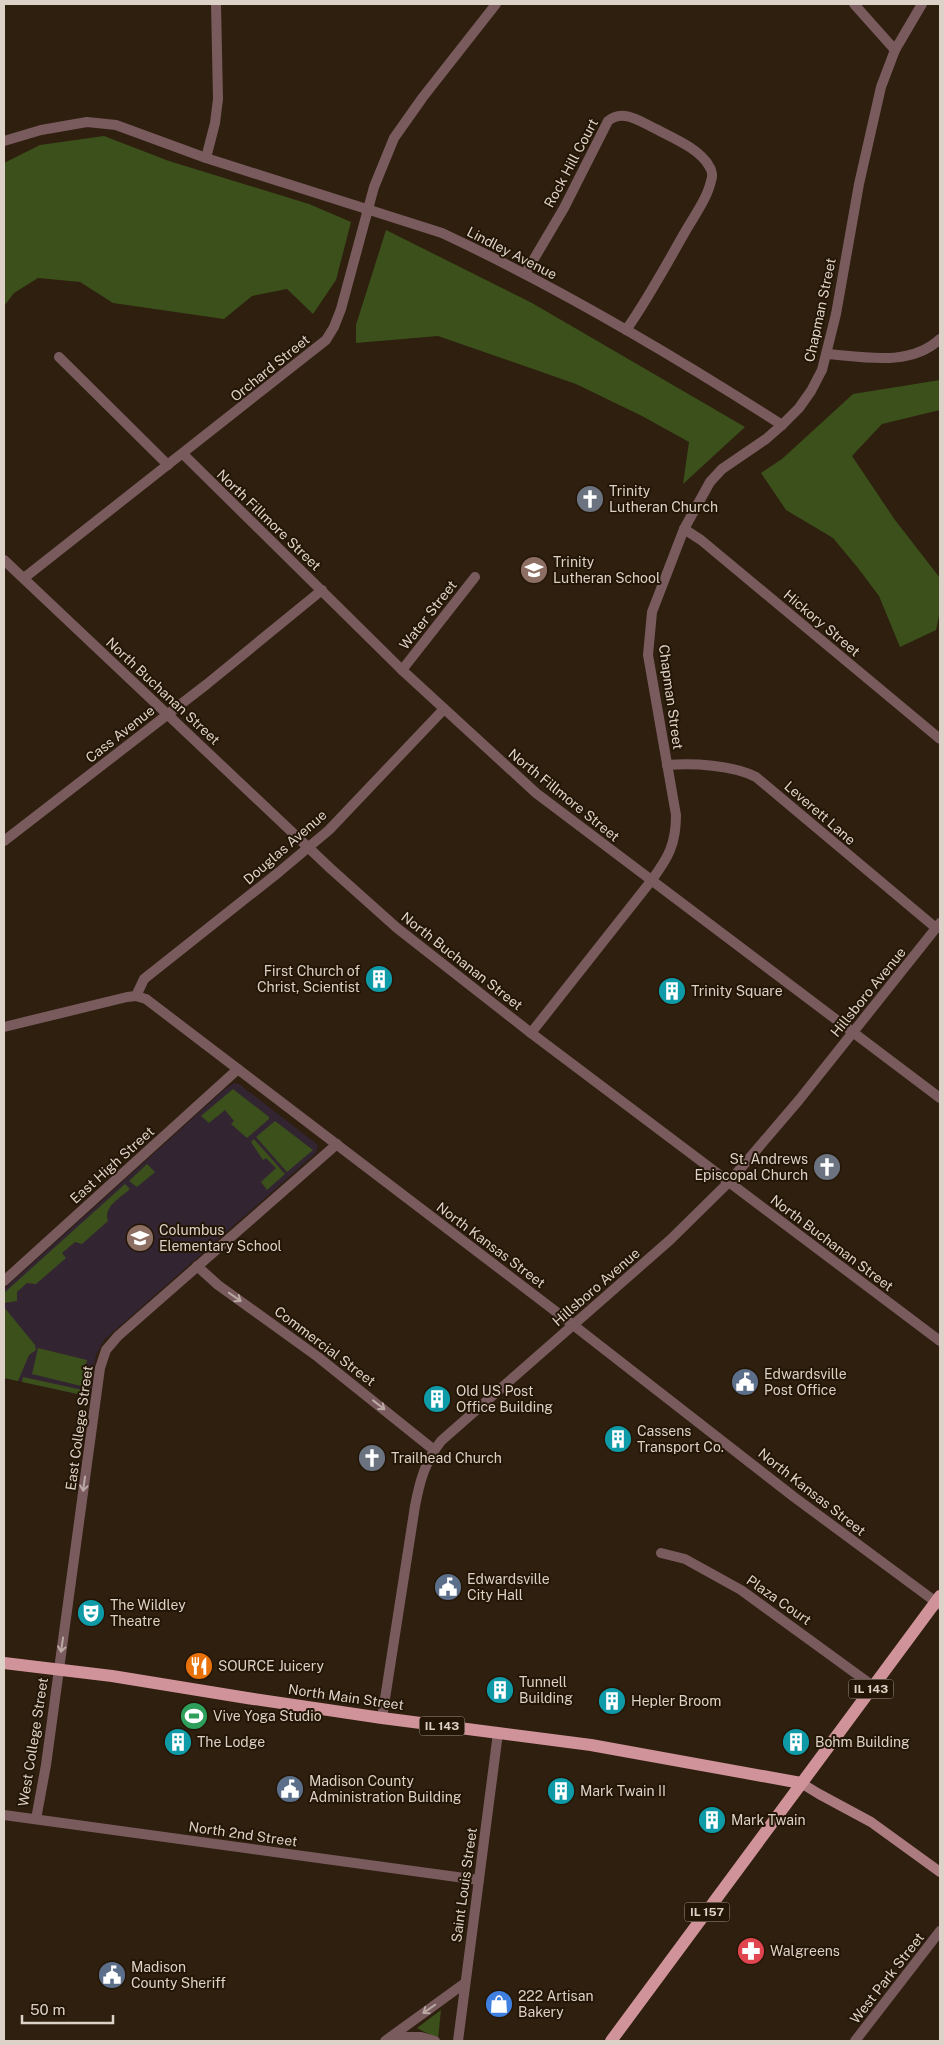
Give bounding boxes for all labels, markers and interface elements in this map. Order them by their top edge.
street label: Rock Hill Court [541,116,601,210]
street label: Lindley Avenue [464,223,560,283]
street label: Chapman Street [801,257,839,363]
street label: Orchard Street [227,331,313,405]
street label: North Fillmore Street [214,466,324,574]
place label: Trinity Lutheran Church [609,483,718,515]
church icon: Trinity Lutheran Church [575,484,605,514]
place label: Trinity Lutheran School [553,554,660,586]
school or university icon: Trinity Lutheran School [519,555,549,585]
street label: Water Street [396,577,460,653]
street label: Hickory Street [781,586,863,660]
street label: North Buchanan Street [103,634,223,748]
street label: Chapman Street [656,643,686,751]
street label: Cass Avenue [82,702,158,766]
street label: North Fillmore Street [505,745,623,845]
street label: Leverett Lane [781,778,859,848]
street label: Douglas Avenue [240,807,330,887]
street label: North Buchanan Street [398,909,526,1013]
street label: Hillsboro Avenue [827,944,909,1040]
place label: First Church of Christ, Scientist [257,963,360,995]
building icon: First Church of Christ, Scientist [364,964,394,994]
building icon: Trinity Square [657,976,687,1006]
place label: Trinity Square [691,983,783,999]
street label: East High Street [67,1123,157,1207]
place label: St. Andrews Episcopal Church [695,1151,808,1183]
church icon: St. Andrews Episcopal Church [812,1152,842,1182]
street label: North Buchanan Street [767,1192,897,1294]
street label: North Kansas Street [434,1199,548,1291]
place label: Columbus Elementary School [159,1222,282,1254]
school or university icon: Columbus Elementary School [125,1223,155,1253]
street label: Hillsboro Avenue [549,1245,643,1329]
one-way arrow [228,1292,242,1302]
street label: Commercial Street [271,1303,379,1389]
street label: East College Street [62,1364,96,1492]
place label: Edwardsville Post Office [764,1366,847,1398]
public building icon: Edwardsville Post Office [730,1367,760,1397]
place label: Old US Post Office Building [456,1383,553,1415]
building icon: Old US Post Office Building [422,1384,452,1414]
one-way arrow [372,1400,385,1411]
place label: Cassens Transport Co. [637,1423,724,1455]
building icon: Cassens Transport Co. [603,1424,633,1454]
church icon: Trailhead Church [357,1443,387,1473]
street label: North Kansas Street [755,1445,869,1539]
place label: Trailhead Church [391,1450,502,1466]
one-way arrow [79,1476,89,1492]
place label: Edwardsville City Hall [467,1571,550,1603]
public building icon: Edwardsville City Hall [433,1572,463,1602]
street label: Plaza Court [744,1572,814,1628]
place label: The Wildley Theatre [110,1597,186,1629]
theatre icon: The Wildley Theatre [76,1598,106,1628]
one-way arrow [56,1637,66,1653]
restaurant icon: SOURCE Juicery [184,1651,214,1681]
place label: SOURCE Juicery [218,1658,324,1674]
place label: Tunnell Building [519,1674,573,1706]
building icon: Tunnell Building [485,1675,515,1705]
street label: West College Street [15,1676,51,1808]
road number: IL 143 [848,1680,894,1698]
street label: North Main Street [287,1681,405,1713]
building icon: Hepler Broom [597,1686,627,1716]
place label: Hepler Broom [631,1693,721,1709]
sports icon: Vive Yoga Studio [179,1701,209,1731]
place label: Vive Yoga Studio [213,1708,322,1724]
road number: IL 143 [420,1716,464,1735]
building icon: The Lodge [163,1727,193,1757]
building icon: Bohm Building [781,1727,811,1757]
place label: The Lodge [197,1734,265,1750]
place label: Bohm Building [815,1734,910,1750]
place label: Madison County Administration Building [309,1773,462,1805]
public building icon: Madison County Administration Building [275,1774,305,1804]
building icon: Mark Twain II [546,1776,576,1806]
place label: Mark Twain II [580,1783,666,1799]
building icon: Mark Twain [697,1805,727,1835]
place label: Mark Twain [731,1812,806,1828]
street label: North 2nd Street [188,1818,298,1850]
street label: Saint Louis Street [448,1826,480,1944]
road number: IL 157 [684,1902,730,1921]
street label: West Park Street [847,1930,927,2026]
pharmacy icon: Walgreens [736,1936,766,1966]
place label: Walgreens [770,1943,840,1959]
place label: Madison County Sheriff [131,1959,226,1991]
public building icon: Madison County Sheriff [97,1960,127,1990]
place label: 222 Artisan Bakery [518,1988,593,2020]
shop icon: 222 Artisan Bakery [484,1989,514,2019]
scale bar [22,1992,114,2024]
text: 50 m [30,2001,65,2018]
one-way arrow [422,2004,436,2014]

